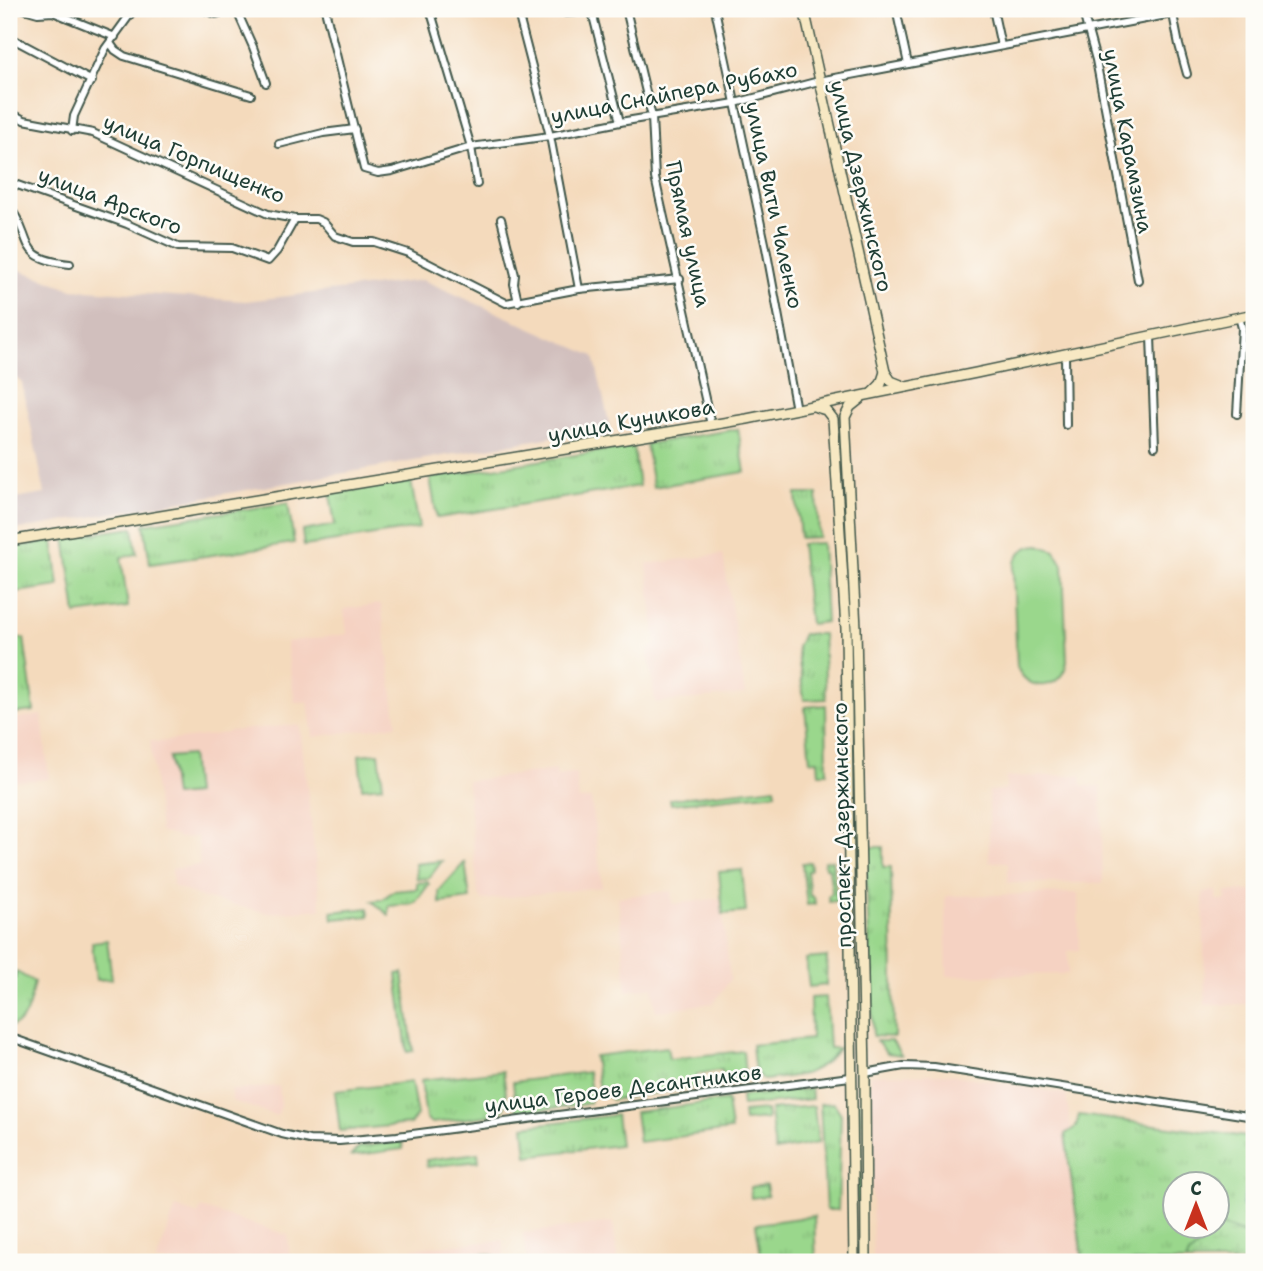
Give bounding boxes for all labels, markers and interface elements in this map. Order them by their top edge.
street label: улица Карамзина [1096,46,1160,236]
street label: улица Снайпера Рубахо [548,55,800,131]
street label: улица Дзержинского [823,77,899,295]
street label: улица Вити Чаленко [738,99,810,311]
street label: улица Горпищенко [99,108,289,210]
street label: Прямая улица [659,158,717,310]
street label: улица Арского [34,161,186,241]
street label: улица Куникова [546,393,716,449]
street label: проспект Дзержинского [826,702,858,948]
street label: улица Героев Десантников [483,1058,763,1120]
north arrow [1162,1170,1232,1240]
text: С [1190,1176,1202,1201]

